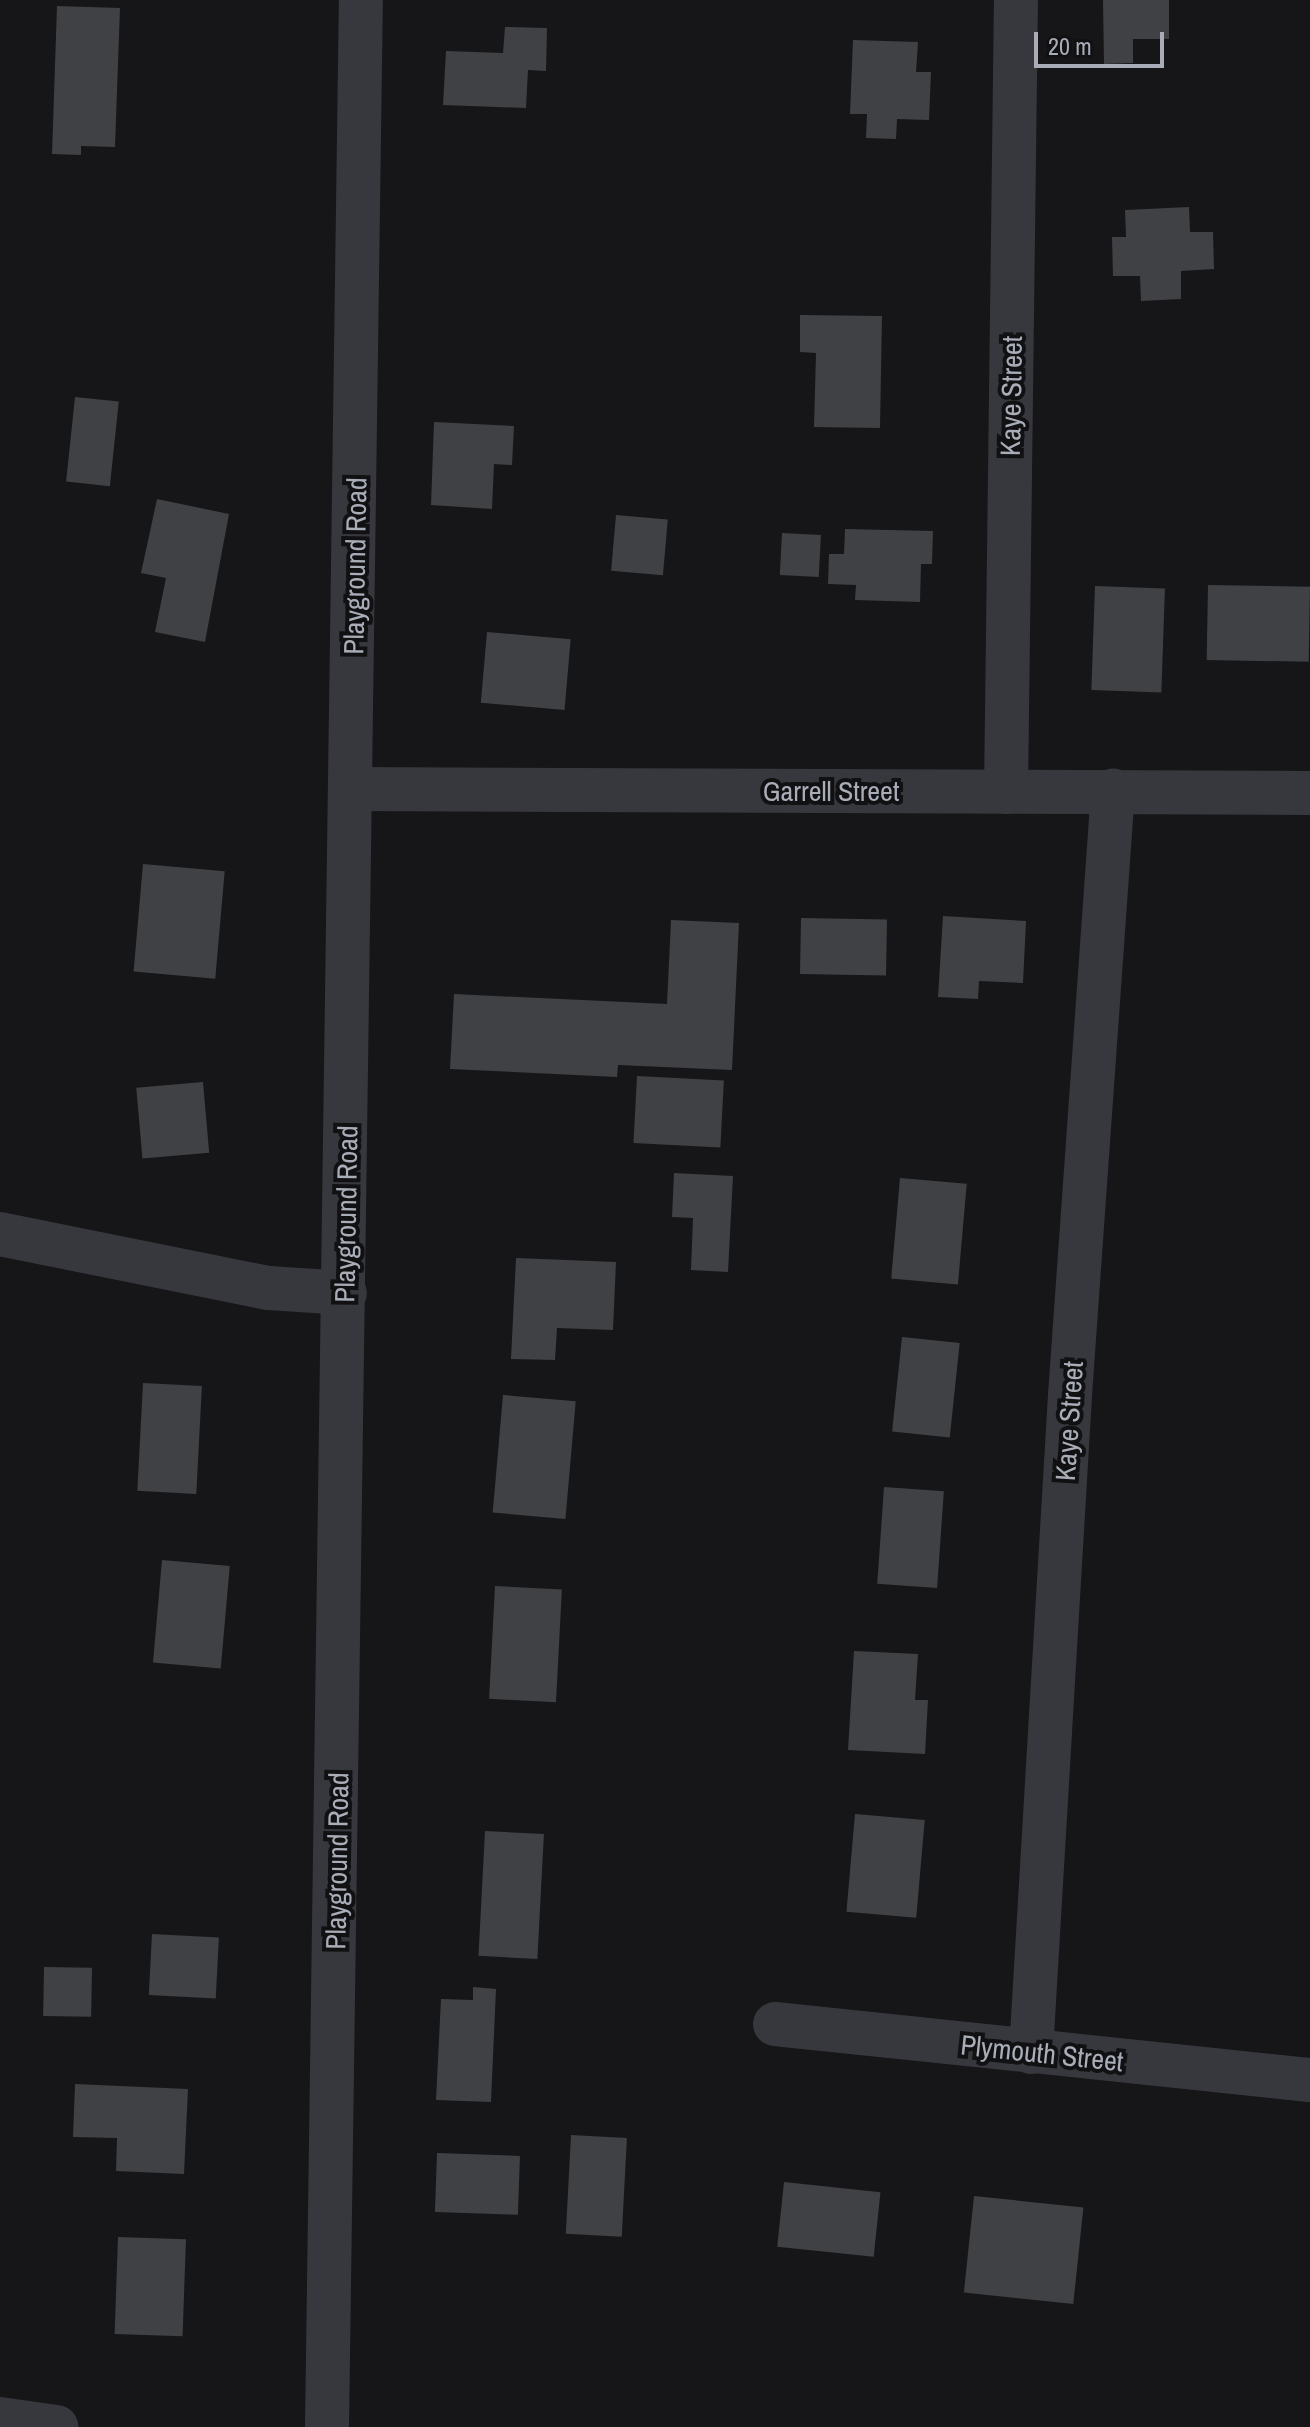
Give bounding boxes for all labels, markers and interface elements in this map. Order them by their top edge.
scale bar [1038,16,1168,66]
text: 20 m [1048,30,1092,62]
street label: Kaye Street [993,336,1029,456]
street label: Playground Road [337,477,373,655]
street label: Garrell Street [763,774,899,808]
street label: Playground Road [328,1125,364,1303]
street label: Kaye Street [1048,1360,1090,1482]
street label: Playground Road [319,1772,355,1950]
street label: Plymouth Street [959,2028,1125,2078]

